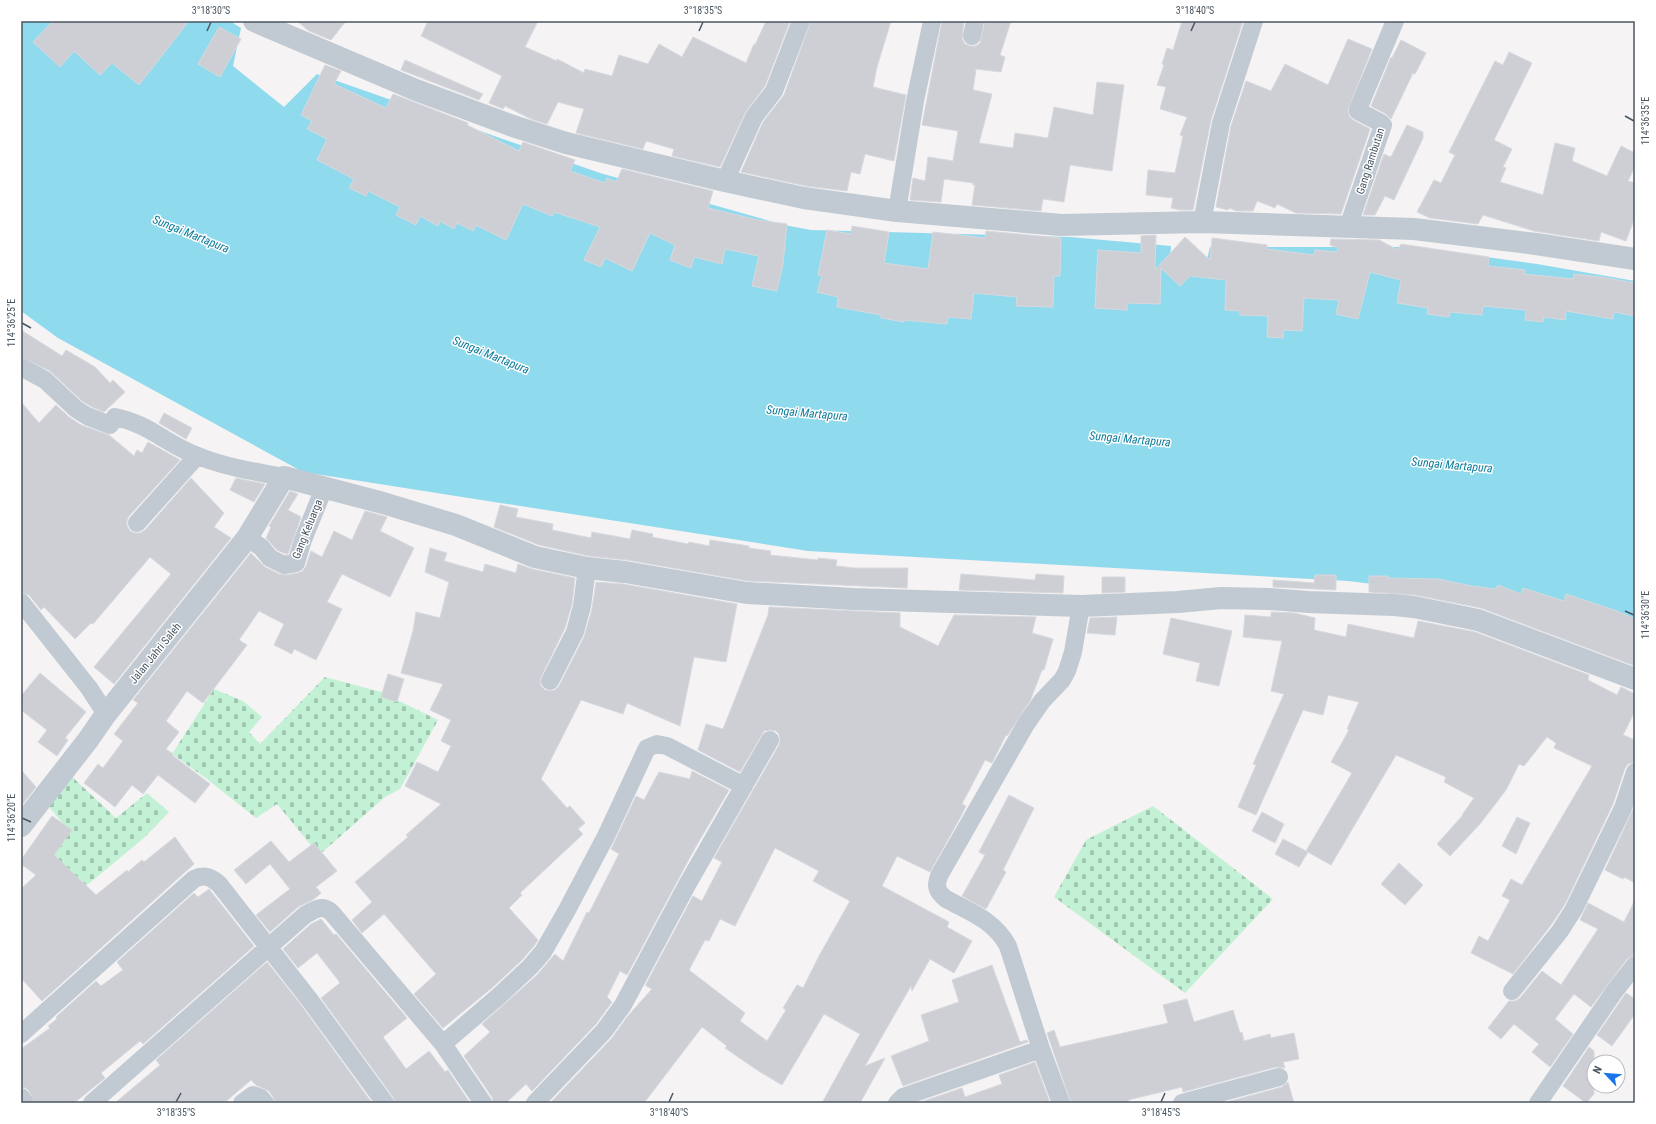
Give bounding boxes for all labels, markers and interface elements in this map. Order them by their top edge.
text: 3°18'30"S [192,5,230,16]
text: 3°18'35"S [684,5,722,16]
text: 3°18'40"S [1176,5,1214,16]
text: 114°36'35"E [1640,97,1651,145]
street label: Gang Rambutan [1354,126,1387,196]
water label: Sungai Martapura [151,212,231,256]
text: 114°36'25"E [6,299,17,347]
water label: Sungai Martapura [451,333,531,377]
water label: Sungai Martapura [766,402,848,424]
water label: Sungai Martapura [1089,428,1171,450]
water label: Sungai Martapura [1411,454,1493,476]
street label: Gang Keluarga [290,497,325,561]
text: 114°36'30"E [1640,591,1651,639]
street label: Jalan Jahri Saleh [127,620,184,686]
text: 114°36'20"E [6,794,17,842]
north arrow [1586,1054,1626,1094]
text: N [1590,1064,1605,1076]
text: 3°18'35"S [157,1107,195,1118]
text: 3°18'40"S [650,1107,688,1118]
text: 3°18'45"S [1142,1107,1180,1118]

